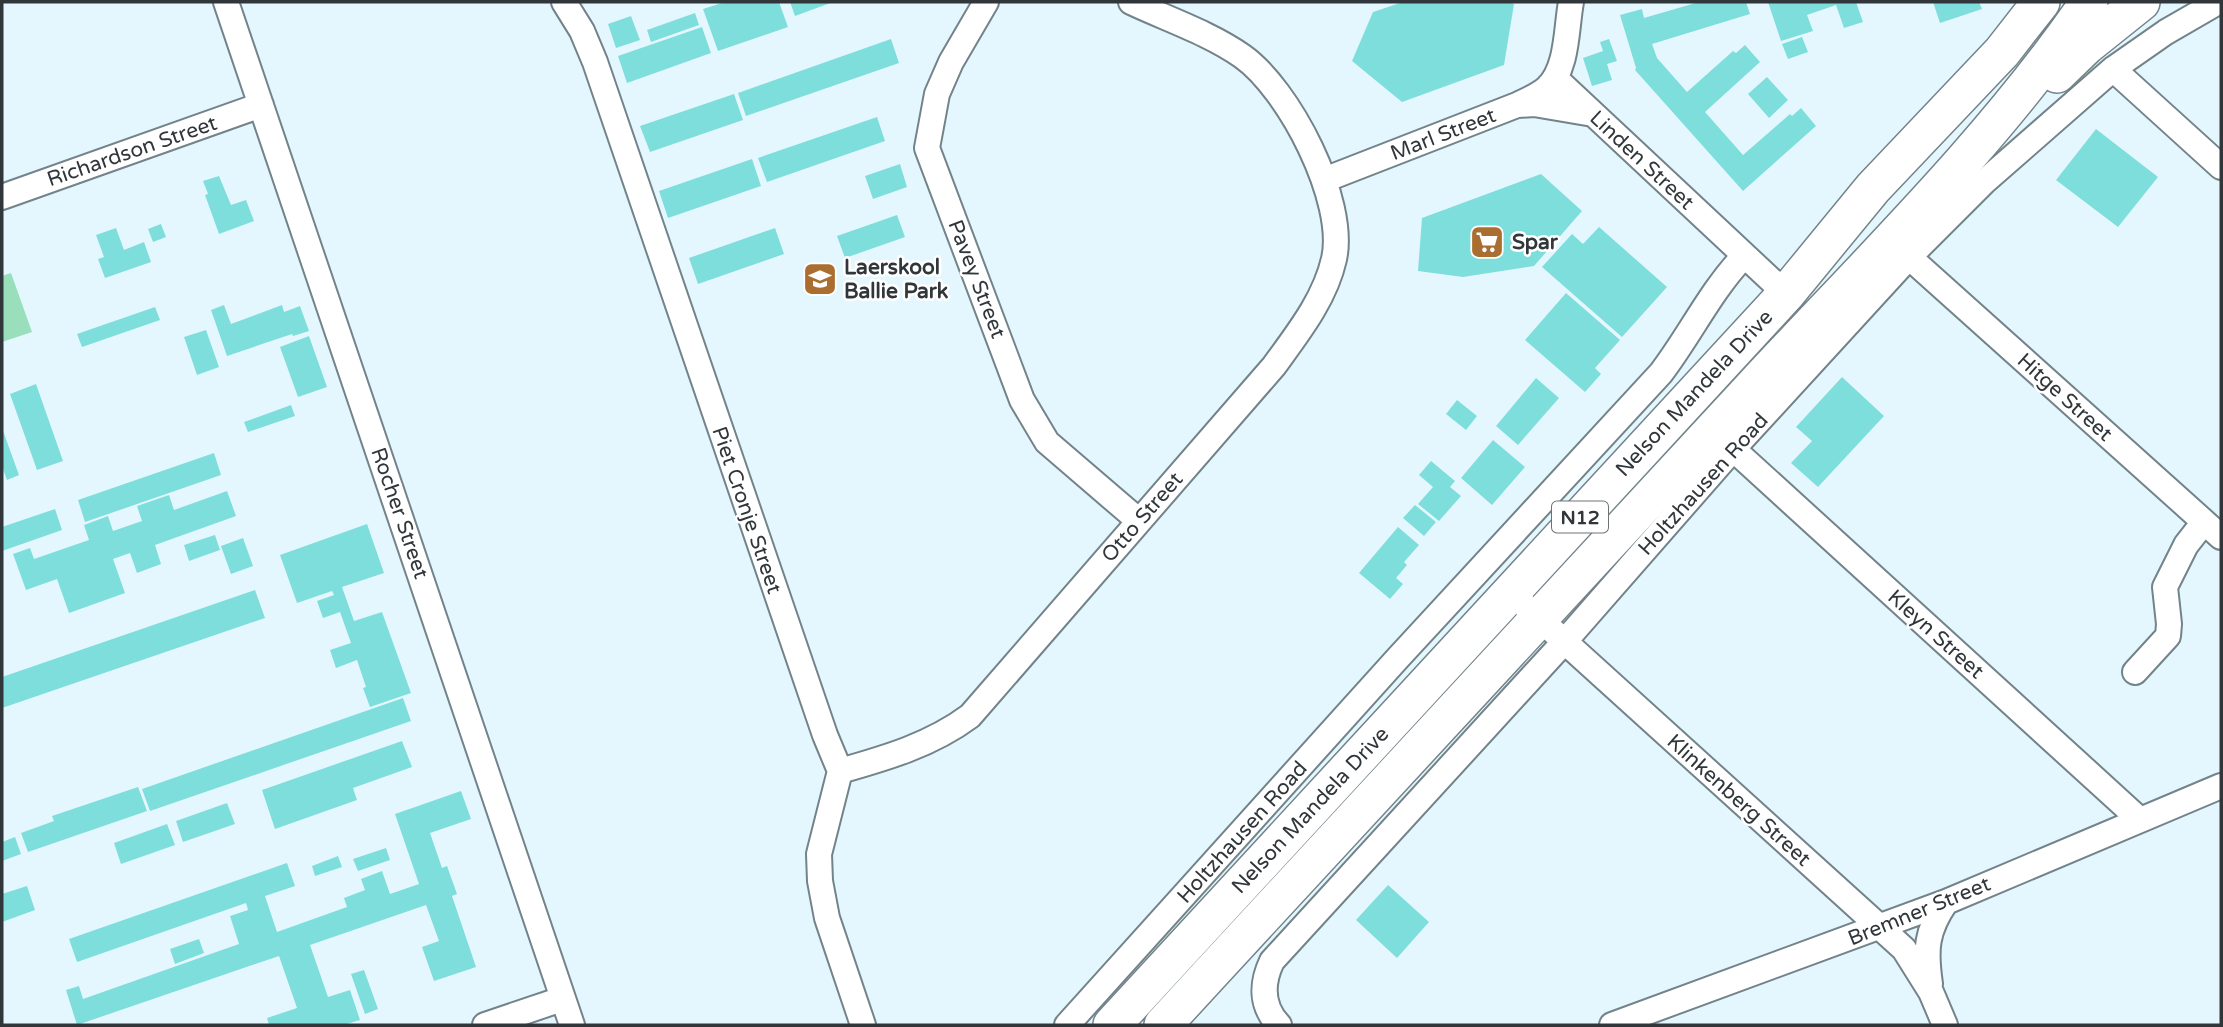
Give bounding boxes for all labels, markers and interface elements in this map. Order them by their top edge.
street label: Marl Street [1387,103,1499,166]
street label: Linden Street [1584,106,1699,215]
street label: Richardson Street [44,111,220,192]
street label: Pavey Street [943,216,1011,342]
supermarket icon: Spar [1468,223,1506,261]
place label: Spar [1512,230,1559,255]
place label: Laerskool Ballie Park [844,255,949,304]
school or university icon: Laerskool Ballie Park [801,260,839,298]
street label: Nelson Mandela Drive [1611,305,1778,482]
street label: Hitge Street [2012,348,2117,447]
street label: Holtzhausen Road [1633,408,1774,560]
street label: Piet Cronje Street [706,423,787,597]
street label: Rocher Street [365,444,434,582]
street label: Otto Street [1096,467,1188,567]
road number: N12 [1552,502,1608,532]
street label: Kleyn Street [1882,585,1989,684]
street label: Nelson Mandela Drive [1227,722,1394,899]
street label: Klinkenberg Street [1662,729,1816,872]
street label: Holtzhausen Road [1172,756,1313,908]
street label: Bremner Street [1844,871,1994,951]

